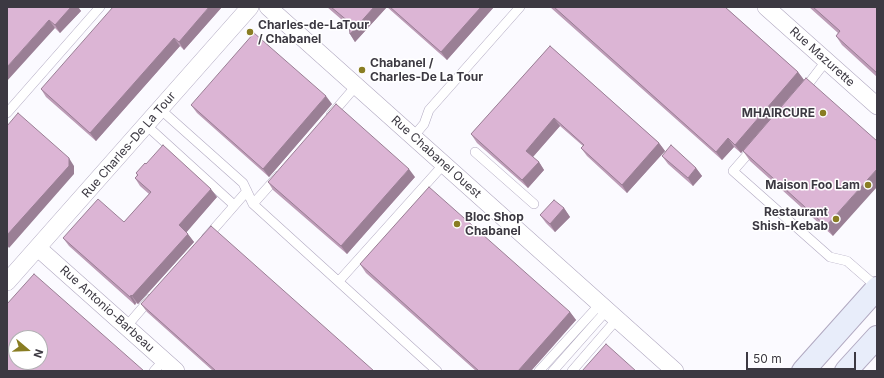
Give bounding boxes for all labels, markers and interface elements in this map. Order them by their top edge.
place label: Charles-de-LaTour / Chabanel [258,18,369,46]
street label: Rue Mazurette [787,24,857,90]
marker: Charles-de-LaTour / Chabanel [245,27,255,37]
place label: Chabanel / Charles-De La Tour [370,56,483,84]
marker: Chabanel / Charles-De La Tour [357,65,367,75]
street label: Rue Charles-De La Tour [79,89,179,201]
place label: MHAIRCURE [742,106,815,120]
marker: MHAIRCURE [818,108,828,118]
street label: Rue Chabanel Ouest [388,113,484,201]
place label: Maison Foo Lam [765,178,860,192]
marker: Maison Foo Lam [863,180,873,190]
place label: Restaurant Shish-Kebab [752,205,828,233]
place label: Bloc Shop Chabanel [465,210,524,238]
marker: Restaurant Shish-Kebab [831,214,841,224]
marker: Bloc Shop Chabanel [452,219,462,229]
street label: Rue Antonio-Barbeau [57,263,157,355]
north arrow [8,330,48,370]
scale bar [748,344,858,370]
text: N [30,347,46,360]
text: 50 m [753,351,782,366]

